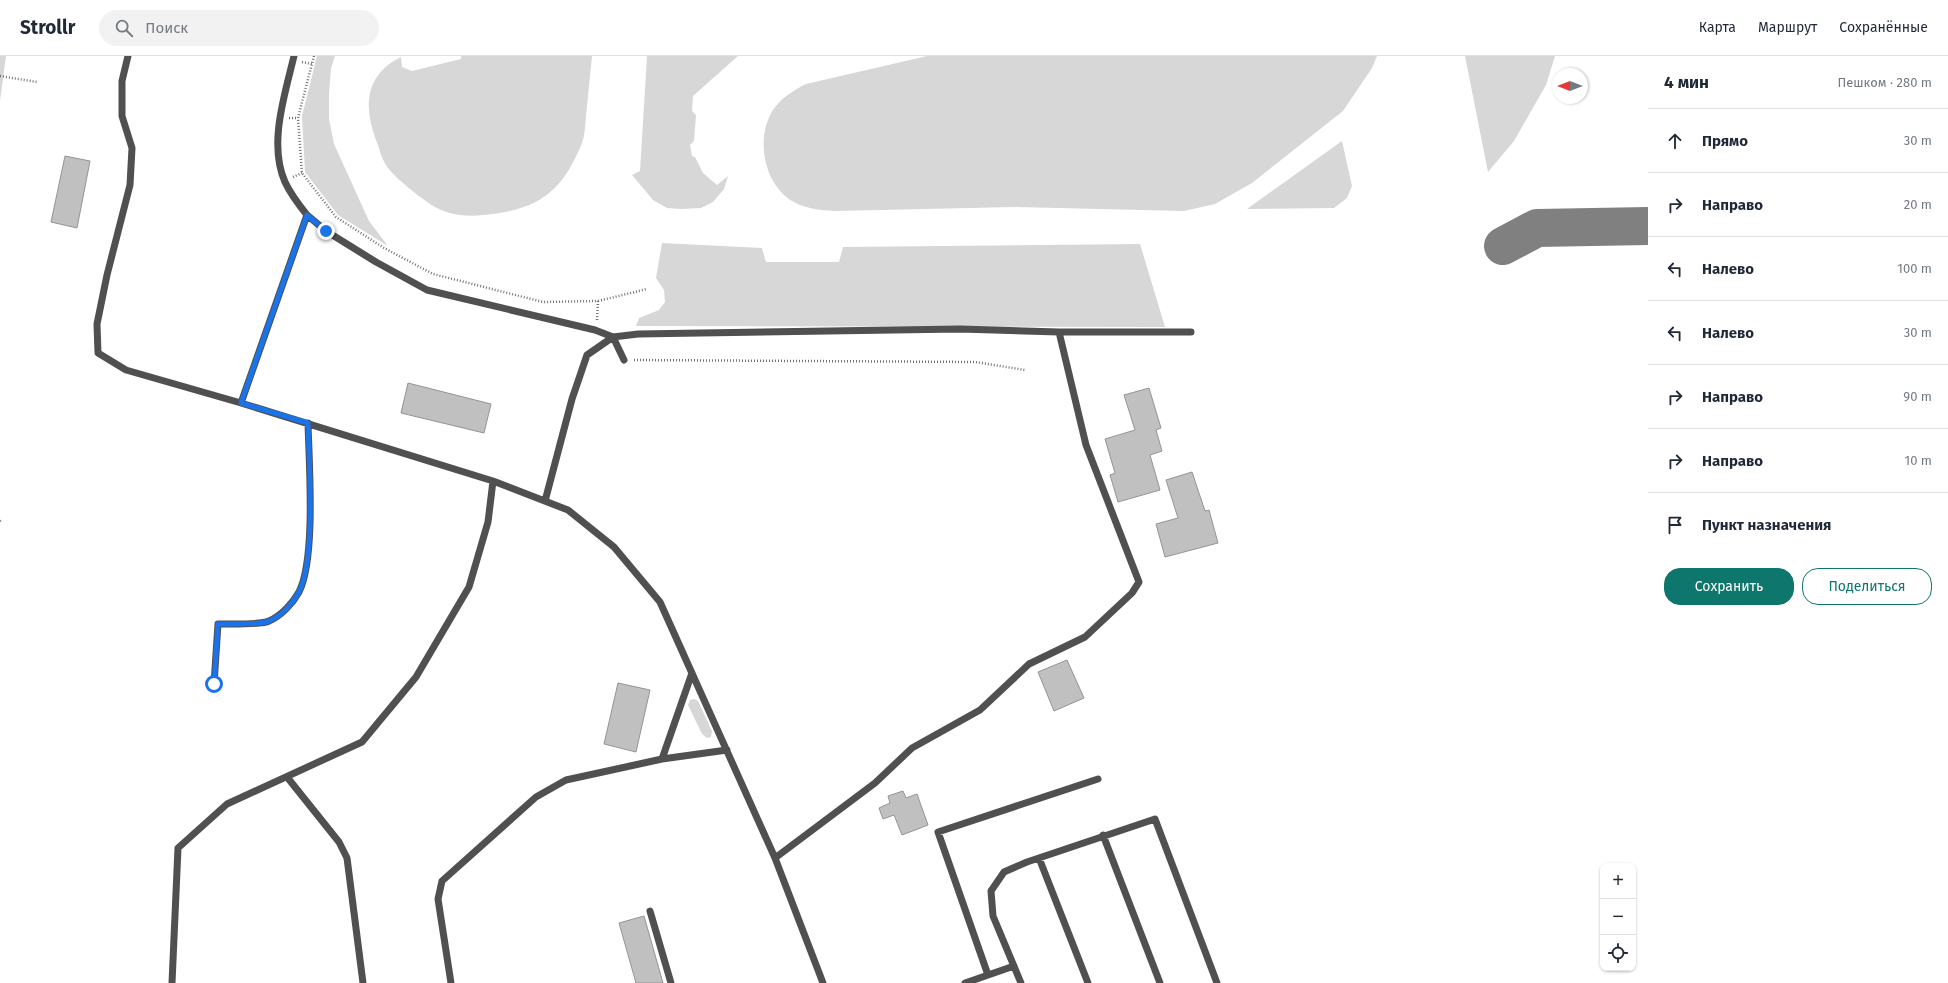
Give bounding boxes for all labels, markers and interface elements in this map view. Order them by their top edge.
search box [99,10,379,46]
text: Strollr [20,16,75,39]
icon: search [113,17,135,39]
text: Поиск [145,19,188,37]
text: Карта [1699,19,1736,36]
text: Маршрут [1758,19,1817,36]
text: Сохранённые [1839,19,1928,36]
north arrow [1552,68,1588,104]
text: 4 мин [1664,72,1709,93]
text: Пешком · 280 m [1837,75,1932,90]
icon: ahead [1664,130,1686,152]
text: Прямо [1702,132,1748,150]
text: 30 m [1904,133,1932,148]
icon: right [1664,194,1686,216]
text: Направо [1702,196,1763,214]
text: 20 m [1904,197,1932,212]
route end [317,222,335,240]
icon: left [1664,258,1686,280]
text: Налево [1702,260,1754,278]
text: 100 m [1897,261,1932,276]
icon: left [1664,322,1686,344]
text: Налево [1702,324,1754,342]
text: 30 m [1904,325,1932,340]
icon: right [1664,386,1686,408]
text: Направо [1702,388,1763,406]
text: 90 m [1903,389,1932,404]
icon: right [1664,450,1686,472]
text: Направо [1702,452,1763,470]
text: 10 m [1905,453,1932,468]
icon: arrive [1664,514,1686,536]
text: Пункт назначения [1702,516,1831,534]
button: Сохранить [1664,568,1794,605]
button: Поделиться [1802,568,1932,605]
route start [205,675,223,693]
map controls [1600,863,1636,971]
button: + [1600,863,1636,899]
button: − [1600,899,1636,935]
button: locate [1600,935,1636,971]

